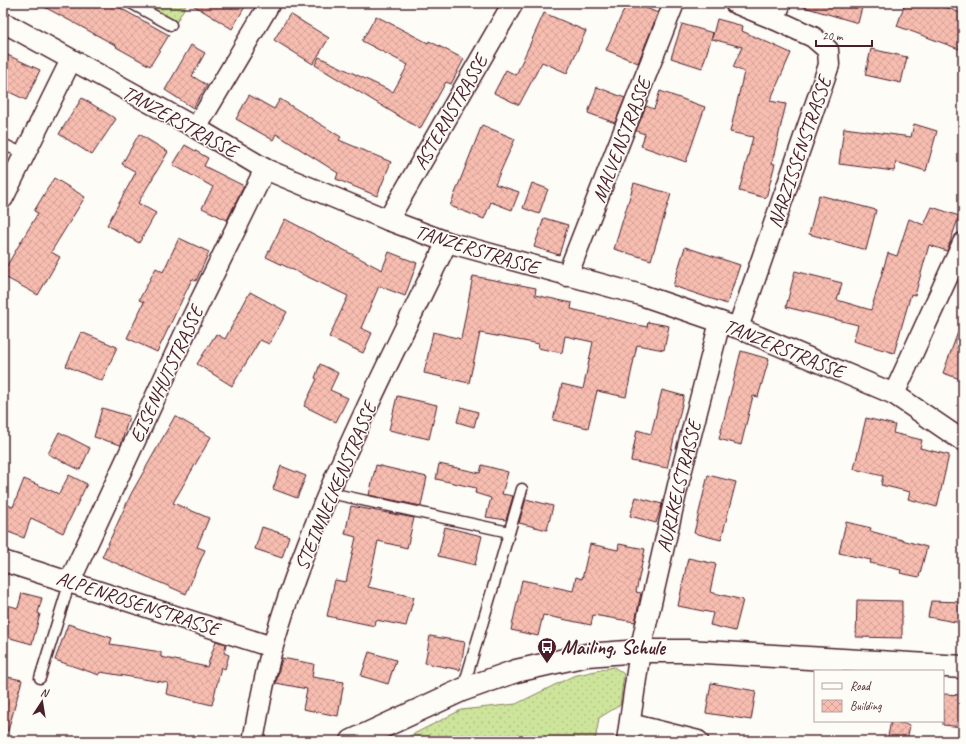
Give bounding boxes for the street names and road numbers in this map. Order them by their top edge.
street label: ASTERNSTRASSE [408,48,495,174]
street label: NARZISSENSTRASSE [762,70,838,231]
street label: MALVENSTRASSE [586,72,658,206]
street label: TANZERSTRASSE [118,80,244,165]
street label: TANZERSTRASSE [412,219,544,281]
street label: EISENHUTSTRASSE [124,299,210,447]
street label: TANZERSTRASSE [720,313,850,385]
street label: STEINNELKENSTRASSE [289,396,383,574]
street label: AURIKELSTRASSE [651,415,708,554]
street label: ALPENROSENSTRASSE [53,565,225,643]

